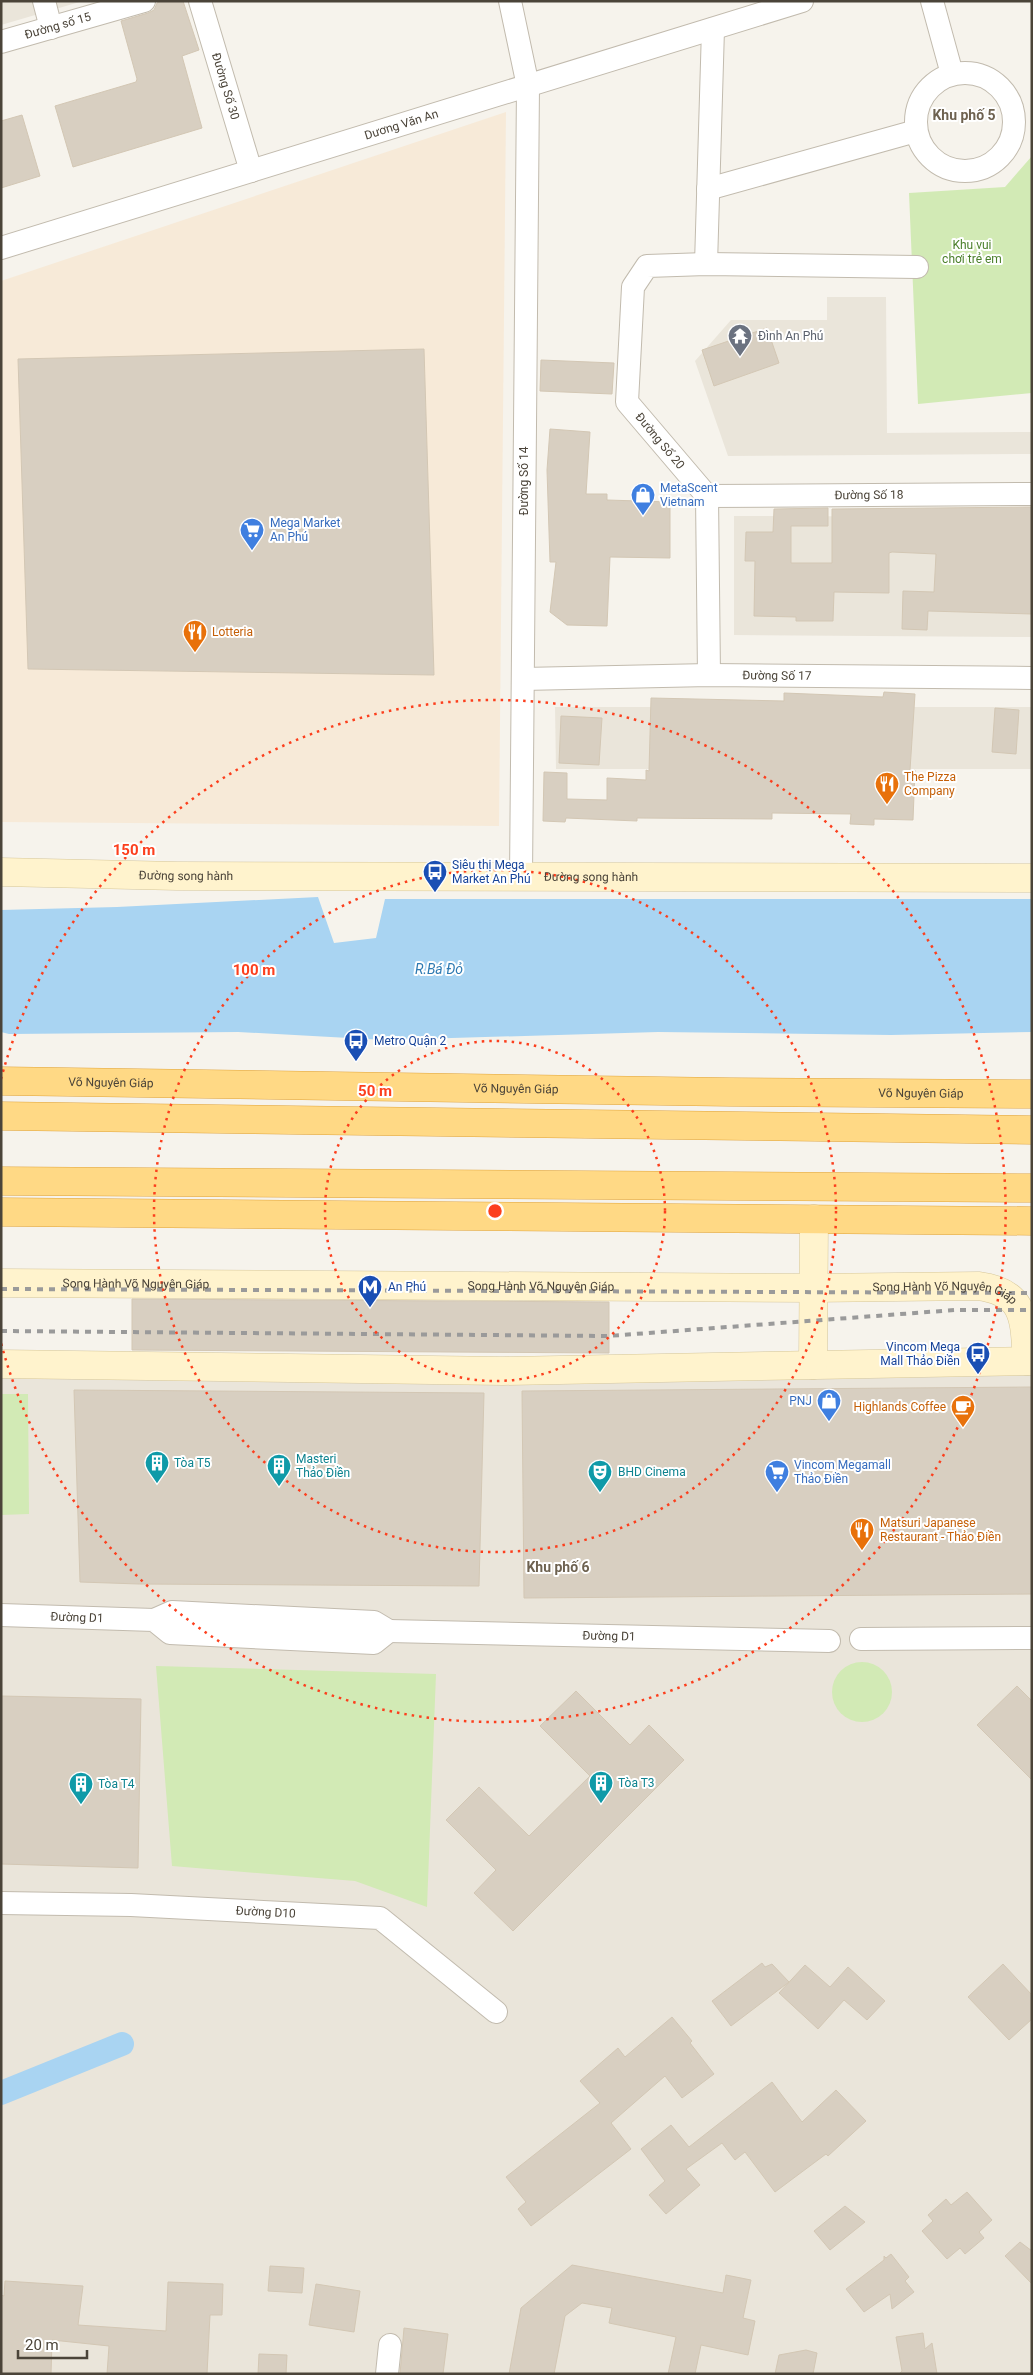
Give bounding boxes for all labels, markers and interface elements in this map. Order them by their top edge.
street label: Đường số 15 [23,10,93,42]
street label: Đường Số 30 [209,51,242,122]
street label: Dương Văn An [363,107,440,143]
district label: Khu phố 5 [932,107,996,123]
park label: Khu vui chơi trẻ em [942,238,1002,266]
temple icon: Đình An Phú [727,323,753,357]
place label: Đình An Phú [758,329,823,343]
street label: Đường Số 20 [632,410,688,472]
street label: Đường Số 14 [517,446,531,516]
place label: MetaScent Vietnam [660,481,718,509]
shop icon: MetaScent Vietnam [630,482,656,516]
street label: Đường Số 18 [834,488,904,502]
place label: Mega Market An Phú [270,516,340,544]
supermarket icon: Mega Market An Phú [239,517,265,551]
restaurant icon: Lotteria [182,619,208,653]
place label: Lotteria [212,625,253,639]
street label: Đường Số 17 [742,668,812,683]
place label: The Pizza Company [904,770,956,798]
restaurant icon: The Pizza Company [874,771,900,805]
text: 150 m [113,841,155,859]
place label: Siêu thị Mega Market An Phú [452,858,531,886]
bus stop icon: Siêu thị Mega Market An Phú [422,859,448,893]
street label: Đường song hành [139,868,233,883]
street label: Đường song hành [544,870,638,884]
text: 100 m [233,961,275,979]
water label: R.Bá Đỏ [415,961,463,977]
bus stop icon: Metro Quận 2 [343,1028,369,1062]
place label: Metro Quận 2 [374,1034,447,1048]
street label: Võ Nguyên Giáp [68,1075,154,1090]
street label: Võ Nguyên Giáp [473,1081,559,1096]
text: 50 m [358,1082,392,1100]
street label: Võ Nguyên Giáp [878,1086,964,1101]
centre of rings [486,1202,504,1220]
metro station icon: An Phú [357,1274,383,1308]
street label: Song Hành Võ Nguyên Giáp [63,1276,210,1291]
street label: Song Hành Võ Nguyên Giáp [468,1279,615,1294]
street label: Song Hành Võ Nguyên Giáp [872,1279,1020,1307]
place label: An Phú [388,1280,426,1294]
place label: Vincom Mega Mall Thảo Điền [880,1340,960,1368]
bus stop icon: Vincom Mega Mall Thảo Điền [965,1341,991,1375]
shop icon: PNJ [816,1388,842,1422]
place label: PNJ [789,1394,812,1408]
cafe icon: Highlands Coffee [950,1394,976,1428]
place label: Highlands Coffee [854,1400,946,1414]
building icon: Tòa T5 [144,1450,170,1484]
place label: Masteri Thảo Điền [296,1452,350,1480]
building icon: Masteri Thảo Điền [266,1453,292,1487]
place label: Tòa T5 [174,1456,211,1470]
place label: Vincom Megamall Thảo Điền [794,1458,891,1486]
theatre icon: BHD Cinema [587,1459,613,1493]
supermarket icon: Vincom Megamall Thảo Điền [764,1459,790,1493]
place label: BHD Cinema [618,1465,686,1479]
place label: Matsuri Japanese Restaurant - Thảo Điền [880,1516,1001,1544]
restaurant icon: Matsuri Japanese Restaurant - Thảo Điền [849,1517,875,1551]
district label: Khu phố 6 [526,1559,590,1575]
street label: Đường D1 [50,1610,104,1625]
street label: Đường D1 [582,1628,636,1644]
building icon: Tòa T3 [588,1770,614,1804]
building icon: Tòa T4 [68,1771,94,1805]
place label: Tòa T3 [618,1776,655,1790]
place label: Tòa T4 [98,1777,135,1791]
street label: Đường D10 [235,1903,296,1921]
scale bar [18,2328,86,2360]
text: 20 m [25,2336,59,2354]

